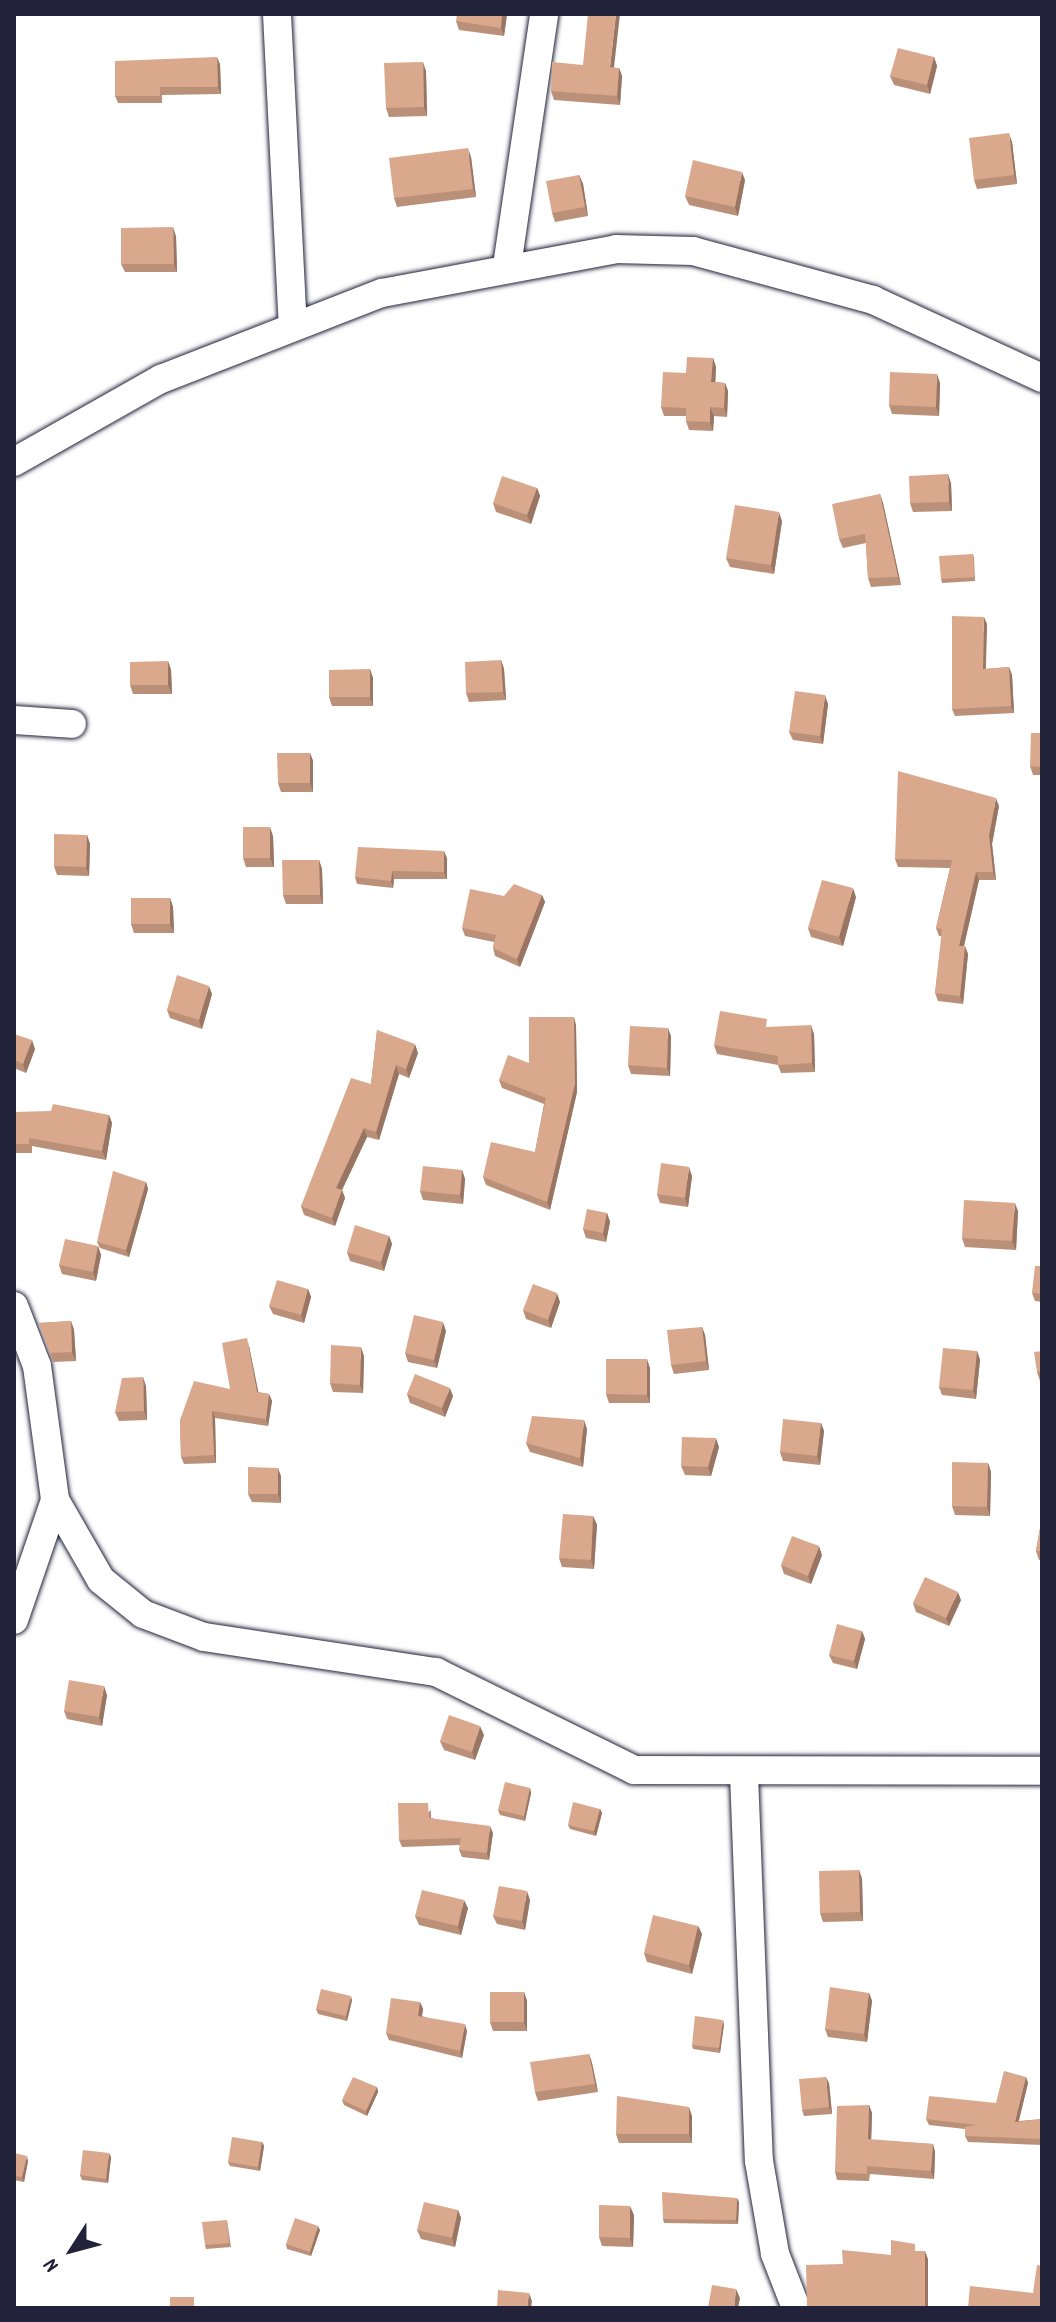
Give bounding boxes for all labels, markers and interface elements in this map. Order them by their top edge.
north arrow [32,2210,112,2290]
text: N [36,2251,68,2278]

